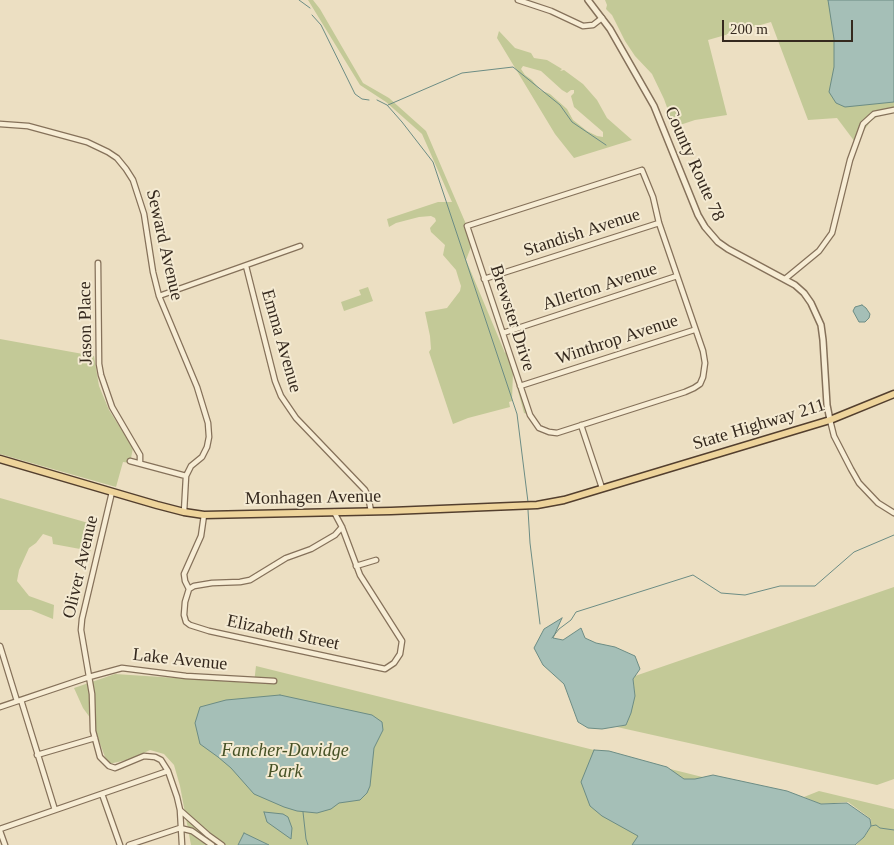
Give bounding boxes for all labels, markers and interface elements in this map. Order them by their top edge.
scale bar [724,10,855,42]
text: 200 m [730,21,768,37]
street label: County Route 78 [659,103,729,225]
street label: Seward Avenue [141,187,187,303]
street label: Standish Avenue [521,204,643,262]
street label: Allerton Avenue [540,258,660,316]
street label: Brewster Drive [485,262,539,374]
street label: Jason Place [74,281,98,365]
street label: Emma Avenue [256,287,306,395]
street label: Winthrop Avenue [553,310,681,370]
street label: State Highway 211 [690,395,828,455]
street label: Monhagen Avenue [245,486,381,510]
street label: Oliver Avenue [59,513,103,621]
street label: Elizabeth Street [225,611,341,655]
street label: Lake Avenue [132,644,228,676]
park label: Fancher-Davidge Park [221,740,349,782]

